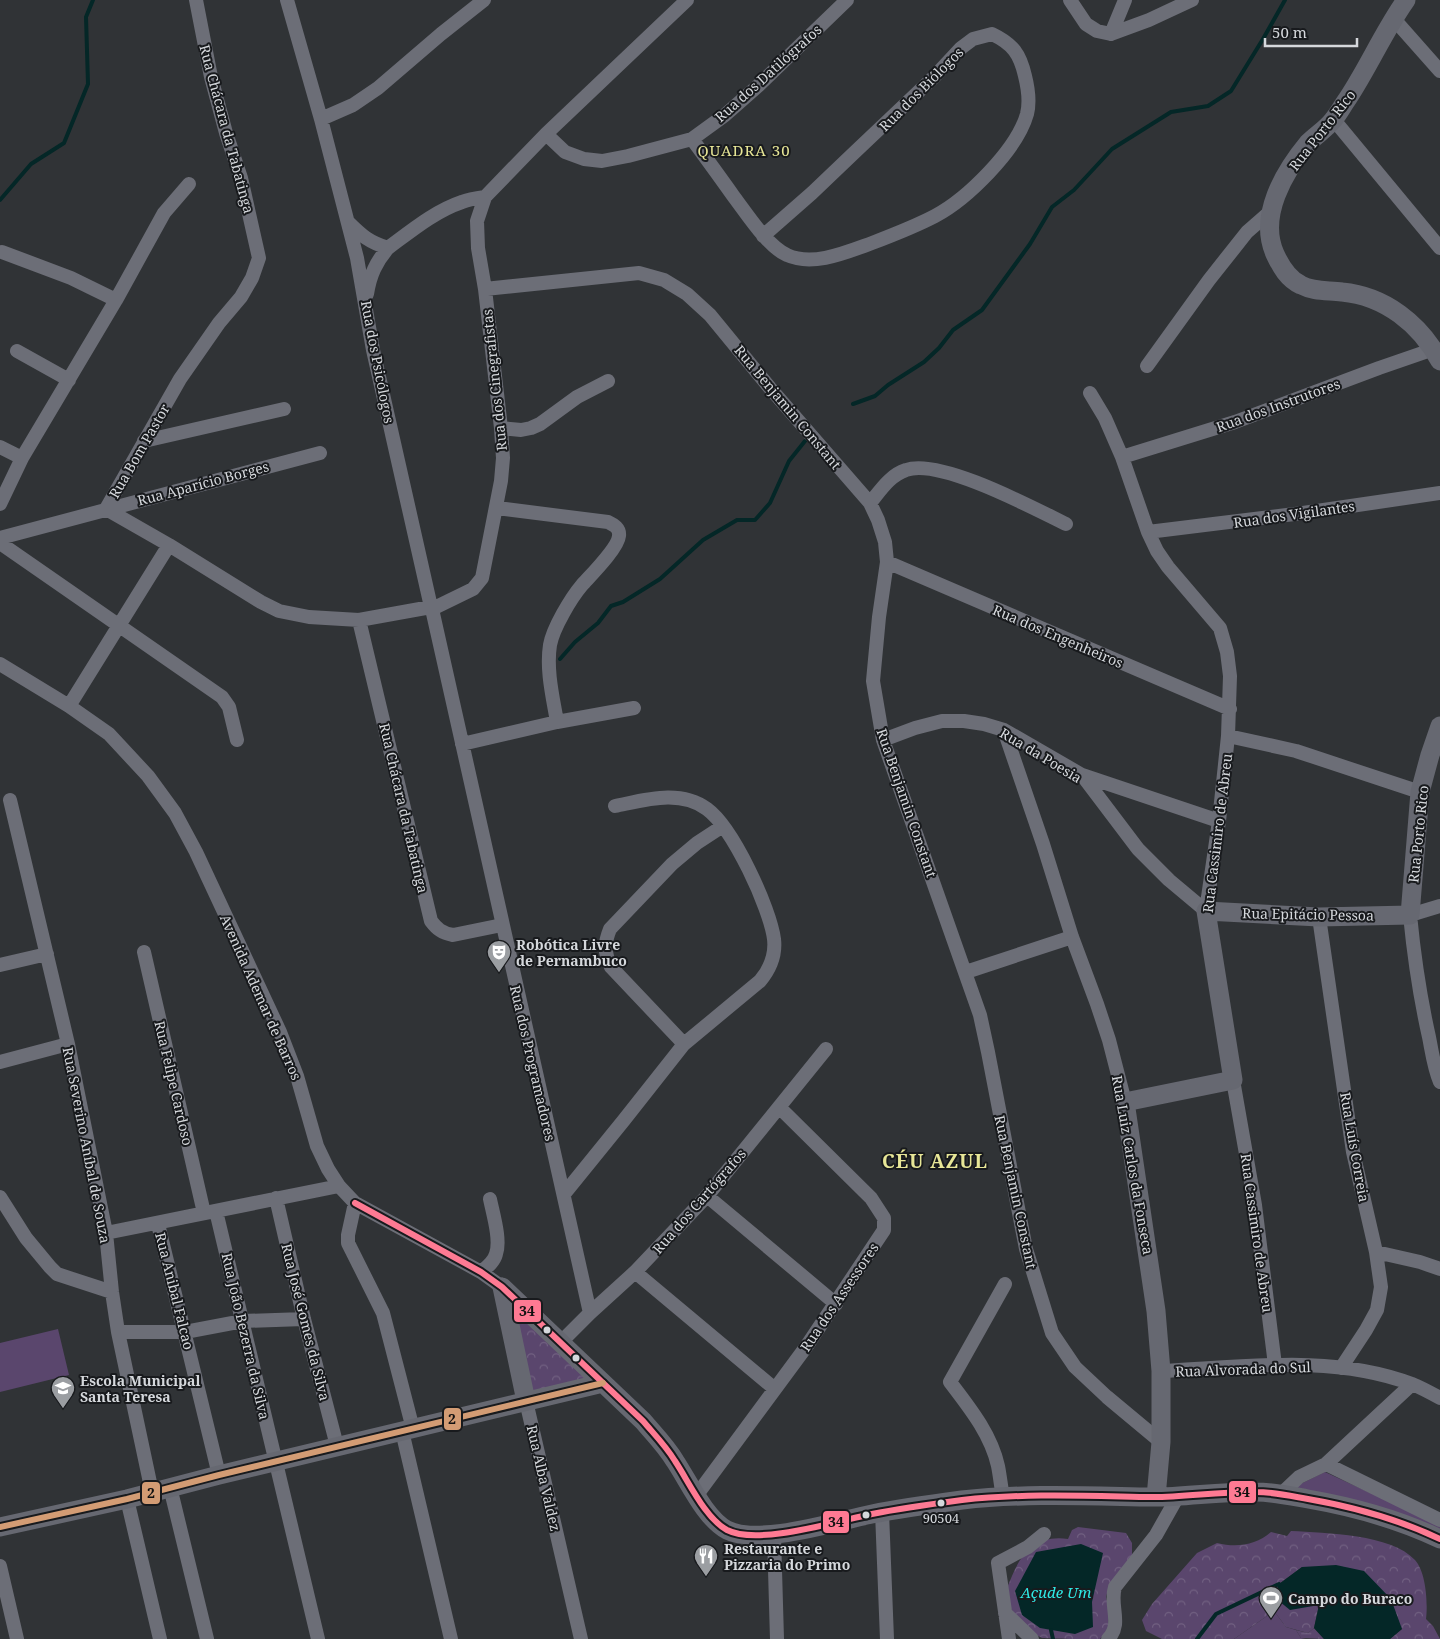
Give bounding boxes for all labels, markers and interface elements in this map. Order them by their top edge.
scale bar [1265,15,1358,47]
street label: Rua dos Datilógrafos [711,20,825,126]
text: 50 m [1272,22,1307,42]
street label: Rua Chácara da Tabatinga [195,42,259,216]
street label: Rua dos Biólogos [875,43,967,135]
street label: Rua Porto Rico [1284,86,1360,174]
district label: QUADRA 30 [697,140,791,160]
street label: Rua dos Psicólogos [357,299,399,425]
street label: Rua dos Cinegrafistas [477,308,511,452]
street label: Rua Benjamin Constant [730,341,846,473]
street label: Rua dos Instrutores [1213,374,1343,436]
street label: Rua Bom Pastor [104,400,174,502]
street label: Rua Aparício Borges [135,456,271,510]
street label: Rua dos Vigilantes [1232,496,1356,532]
street label: Rua dos Engenheiros [990,600,1126,672]
street label: Rua Chácara da Tabatinga [375,721,433,895]
street label: Rua da Poesia [996,723,1086,787]
street label: Rua Benjamin Constant [873,726,941,880]
street label: Rua Cassimiro de Abreu [1198,752,1236,914]
street label: Rua Porto Rico [1403,784,1433,884]
street label: Rua Epitácio Pessoa [1242,903,1374,925]
street label: Avenida Ademar de Barros [216,911,306,1083]
place label: Robótica Livre de Pernambuco [516,935,627,970]
theatre icon: Robótica Livre de Pernambuco [486,939,512,973]
street label: Rua dos Programadores [506,983,560,1143]
street label: Rua Felipe Cardoso [150,1019,198,1147]
street label: Rua Severino Aníbal de Souza [59,1045,115,1245]
street label: Rua Luiz Carlos da Fonseca [1108,1074,1158,1256]
street label: Rua Luís Correia [1336,1091,1374,1204]
street label: Rua Benjamin Constant [990,1113,1042,1271]
street label: Rua dos Cartógrafos [648,1144,750,1258]
district label: CÉU AZUL [882,1148,988,1174]
street label: Rua Cassimiro de Abreu [1236,1152,1278,1314]
street label: Rua Anibal Falcao [151,1230,199,1352]
street label: Rua dos Assessores [796,1239,882,1355]
street label: Rua José Gomes da Silva [277,1241,335,1403]
street label: Rua João Bezerra da Silva [218,1251,274,1421]
line badge: 34 [513,1299,542,1323]
text: 34 [519,1301,535,1320]
unlabelled marker [542,1325,552,1335]
unlabelled marker [571,1353,581,1363]
street label: Rua Alvorada do Sul [1175,1357,1312,1381]
place label: Escola Municipal Santa Teresa [80,1371,200,1406]
school or university icon: Escola Municipal Santa Teresa [50,1375,76,1409]
line badge: 2 [443,1407,462,1431]
text: 2 [448,1409,456,1428]
street label: Rua Alba Valdez [523,1423,565,1533]
line badge: 34 [1228,1480,1257,1504]
line badge: 2 [141,1481,161,1505]
text: 34 [1234,1482,1250,1501]
text: 2 [147,1483,155,1502]
marker: 90504 [936,1498,946,1508]
place label: 90504 [923,1509,960,1527]
line badge: 34 [822,1510,850,1534]
unlabelled marker [861,1510,871,1520]
text: 34 [828,1512,844,1531]
place label: Restaurante e Pizzaria do Primo [724,1539,850,1574]
restaurant icon: Restaurante e Pizzaria do Primo [693,1543,719,1577]
water label: Açude Um [1020,1582,1092,1602]
sports icon: Campo do Buraco [1258,1585,1284,1619]
place label: Campo do Buraco [1288,1589,1412,1608]

